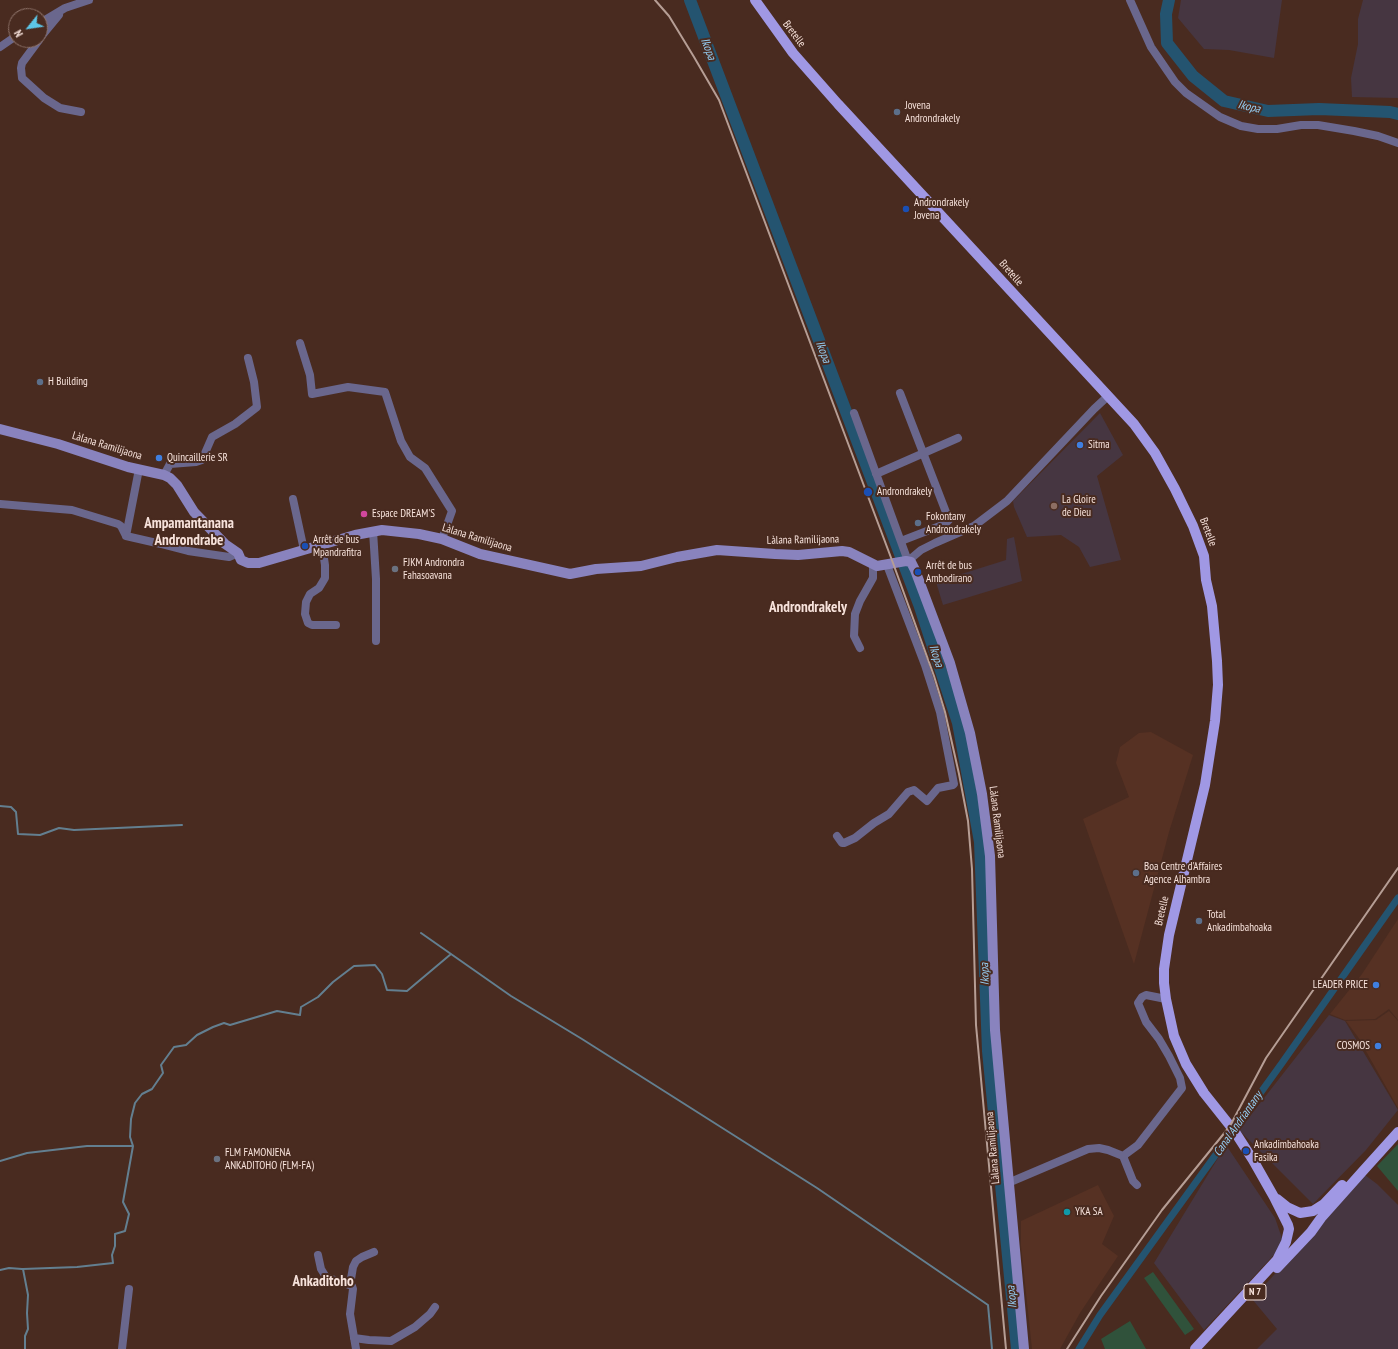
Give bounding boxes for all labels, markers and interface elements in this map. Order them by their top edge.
north arrow [8,8,48,48]
street label: Bretelle [780,18,808,50]
text: N [11,27,26,40]
water label: Ikopa [697,36,719,62]
water label: Ikopa [1236,97,1262,117]
place label: Jovena Androndrakely [905,99,960,125]
marker: Jovena Androndrakely [892,107,902,117]
place label: Androndrakely Jovena [914,196,969,222]
marker: Androndrakely Jovena [901,204,911,214]
street label: Bretelle [996,257,1026,289]
water label: Ikopa [812,339,834,365]
place label: H Building [48,375,88,389]
marker: H Building [35,377,45,387]
street label: Làlana Ramilijaona [70,429,144,463]
place label: Sitma [1088,438,1110,452]
marker: Sitma [1075,440,1085,450]
place label: Quincaillerie SR [167,451,228,465]
marker: Quincaillerie SR [154,453,164,463]
place label: Androndrakely [877,485,932,499]
marker: Androndrakely [862,486,874,498]
place label: La Gloire de Dieu [1062,493,1096,519]
marker: La Gloire de Dieu [1049,501,1059,511]
place label: Espace DREAM'S [372,507,435,521]
marker: Espace DREAM'S [359,509,369,519]
place label: Fokontany Androndrakely [926,510,981,536]
district label: Ampamantanana Androndrabe [144,515,234,550]
street label: Bretelle [1196,516,1220,548]
marker: Fokontany Androndrakely [913,518,923,528]
street label: Làlana Ramilijaona [440,521,514,555]
place label: Arrêt de bus Mpandrafitra [313,533,361,559]
street label: Làlana Ramilijaona [767,533,839,547]
marker: Arrêt de bus Mpandrafitra [300,541,310,551]
place label: FJKM Androndra Fahasoavana [403,556,465,582]
place label: Arrêt de bus Ambodirano [926,559,972,585]
marker: FJKM Androndra Fahasoavana [390,564,400,574]
marker: Arrêt de bus Ambodirano [913,567,923,577]
district label: Androndrakely [769,599,847,617]
water label: Ikopa [926,643,946,669]
street label: Làlana Ramilijaona [986,785,1008,859]
place label: Boa Centre d'Affaires Agence Alhambra [1144,860,1222,886]
marker: Boa Centre d'Affaires Agence Alhambra [1131,868,1141,878]
street label: Bretelle [1152,895,1172,927]
place label: Total Ankadimbahoaka [1207,908,1272,934]
marker: Total Ankadimbahoaka [1194,916,1204,926]
water label: Ikopa [977,962,993,986]
place label: LEADER PRICE [1313,978,1368,992]
marker: LEADER PRICE [1371,980,1381,990]
place label: COSMOS [1337,1039,1370,1053]
marker: COSMOS [1373,1041,1383,1051]
water label: Canal Andriantany [1210,1089,1266,1159]
street label: Làlana Ramilijaona [983,1111,1003,1185]
place label: Ankadimbahoaka Fasika [1254,1138,1319,1164]
place label: FLM FAMONJENA ANKADITOHO (FLM-FA) [225,1146,314,1172]
marker: Ankadimbahoaka Fasika [1241,1146,1251,1156]
marker: FLM FAMONJENA ANKADITOHO (FLM-FA) [212,1154,222,1164]
place label: YKA SA [1075,1205,1103,1219]
marker: YKA SA [1062,1207,1072,1217]
district label: Ankaditoho [292,1273,354,1291]
road number: N 7 [1244,1284,1266,1300]
water label: Ikopa [1004,1285,1020,1309]

